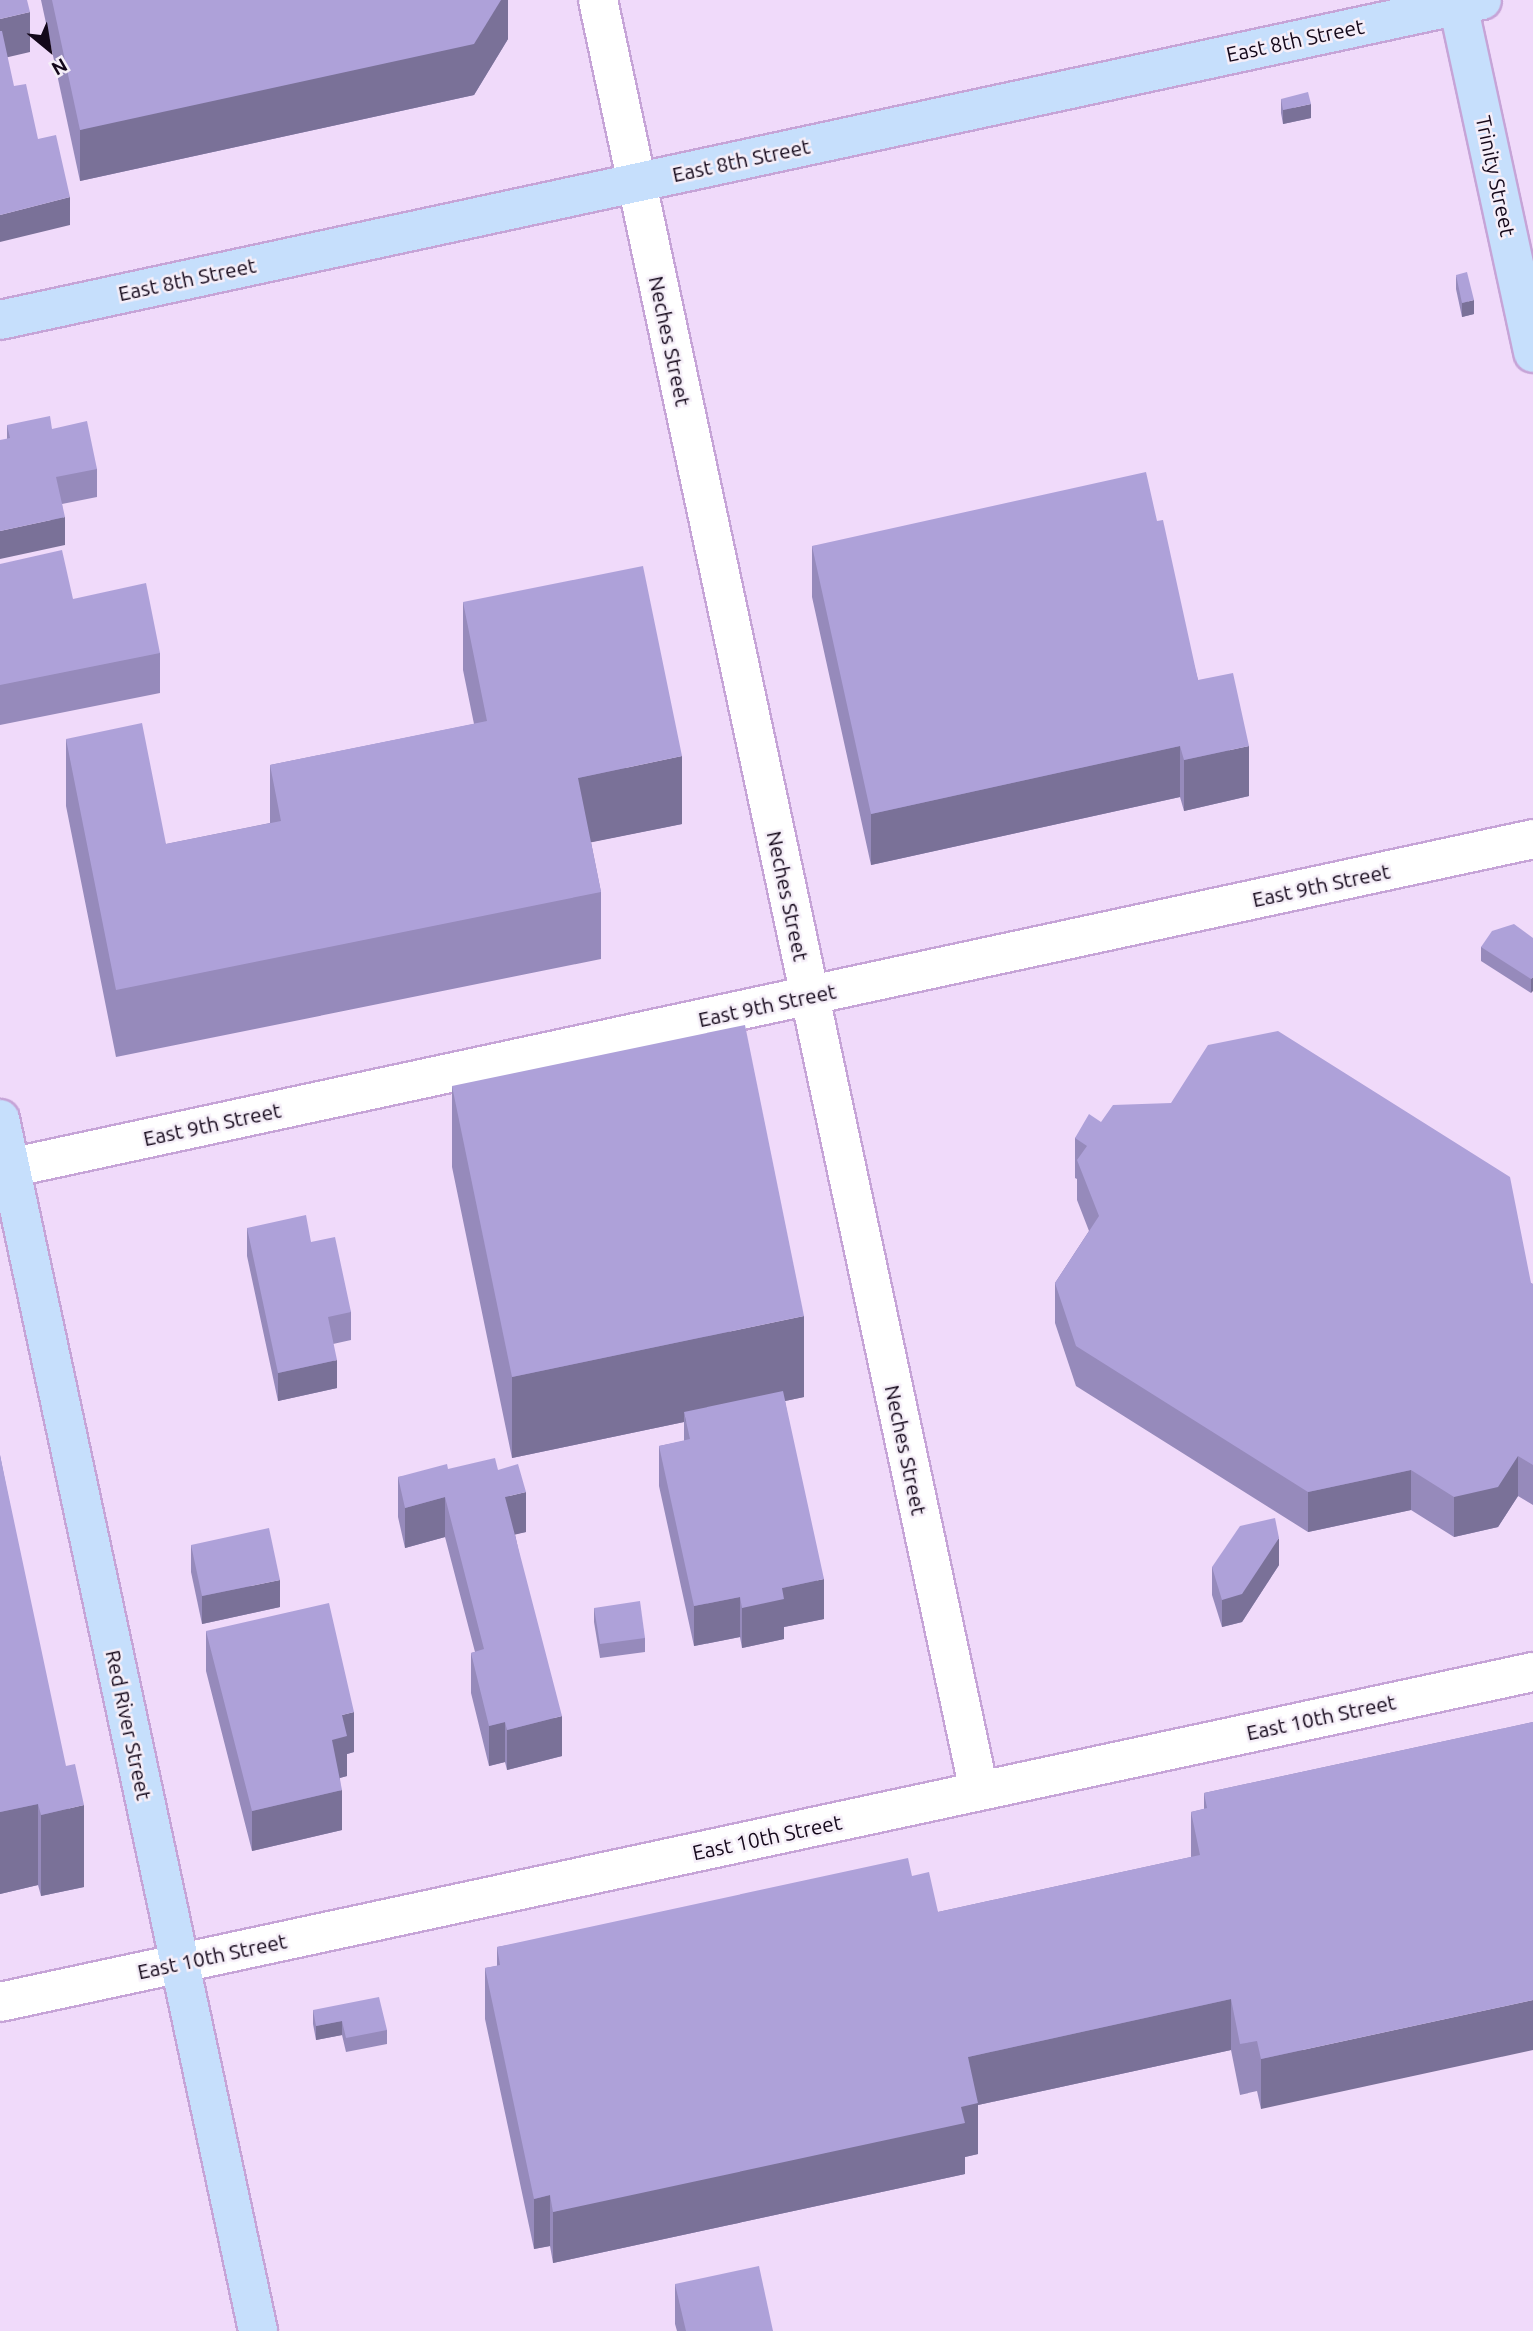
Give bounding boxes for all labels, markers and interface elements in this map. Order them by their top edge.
street label: East 8th Street [1224,13,1366,67]
north arrow [14,14,84,84]
text: N [48,54,71,80]
street label: Trinity Street [1471,113,1521,239]
street label: East 8th Street [670,133,812,187]
street label: East 8th Street [116,252,258,306]
street label: Neches Street [644,274,696,408]
street label: Neches Street [762,829,814,963]
street label: East 9th Street [1250,858,1392,912]
street label: East 9th Street [696,978,838,1032]
street label: East 9th Street [141,1097,283,1151]
street label: Neches Street [880,1383,932,1517]
street label: Red River Street [101,1648,157,1802]
street label: East 10th Street [1244,1689,1398,1745]
street label: East 10th Street [690,1809,844,1865]
street label: East 10th Street [135,1928,289,1984]

